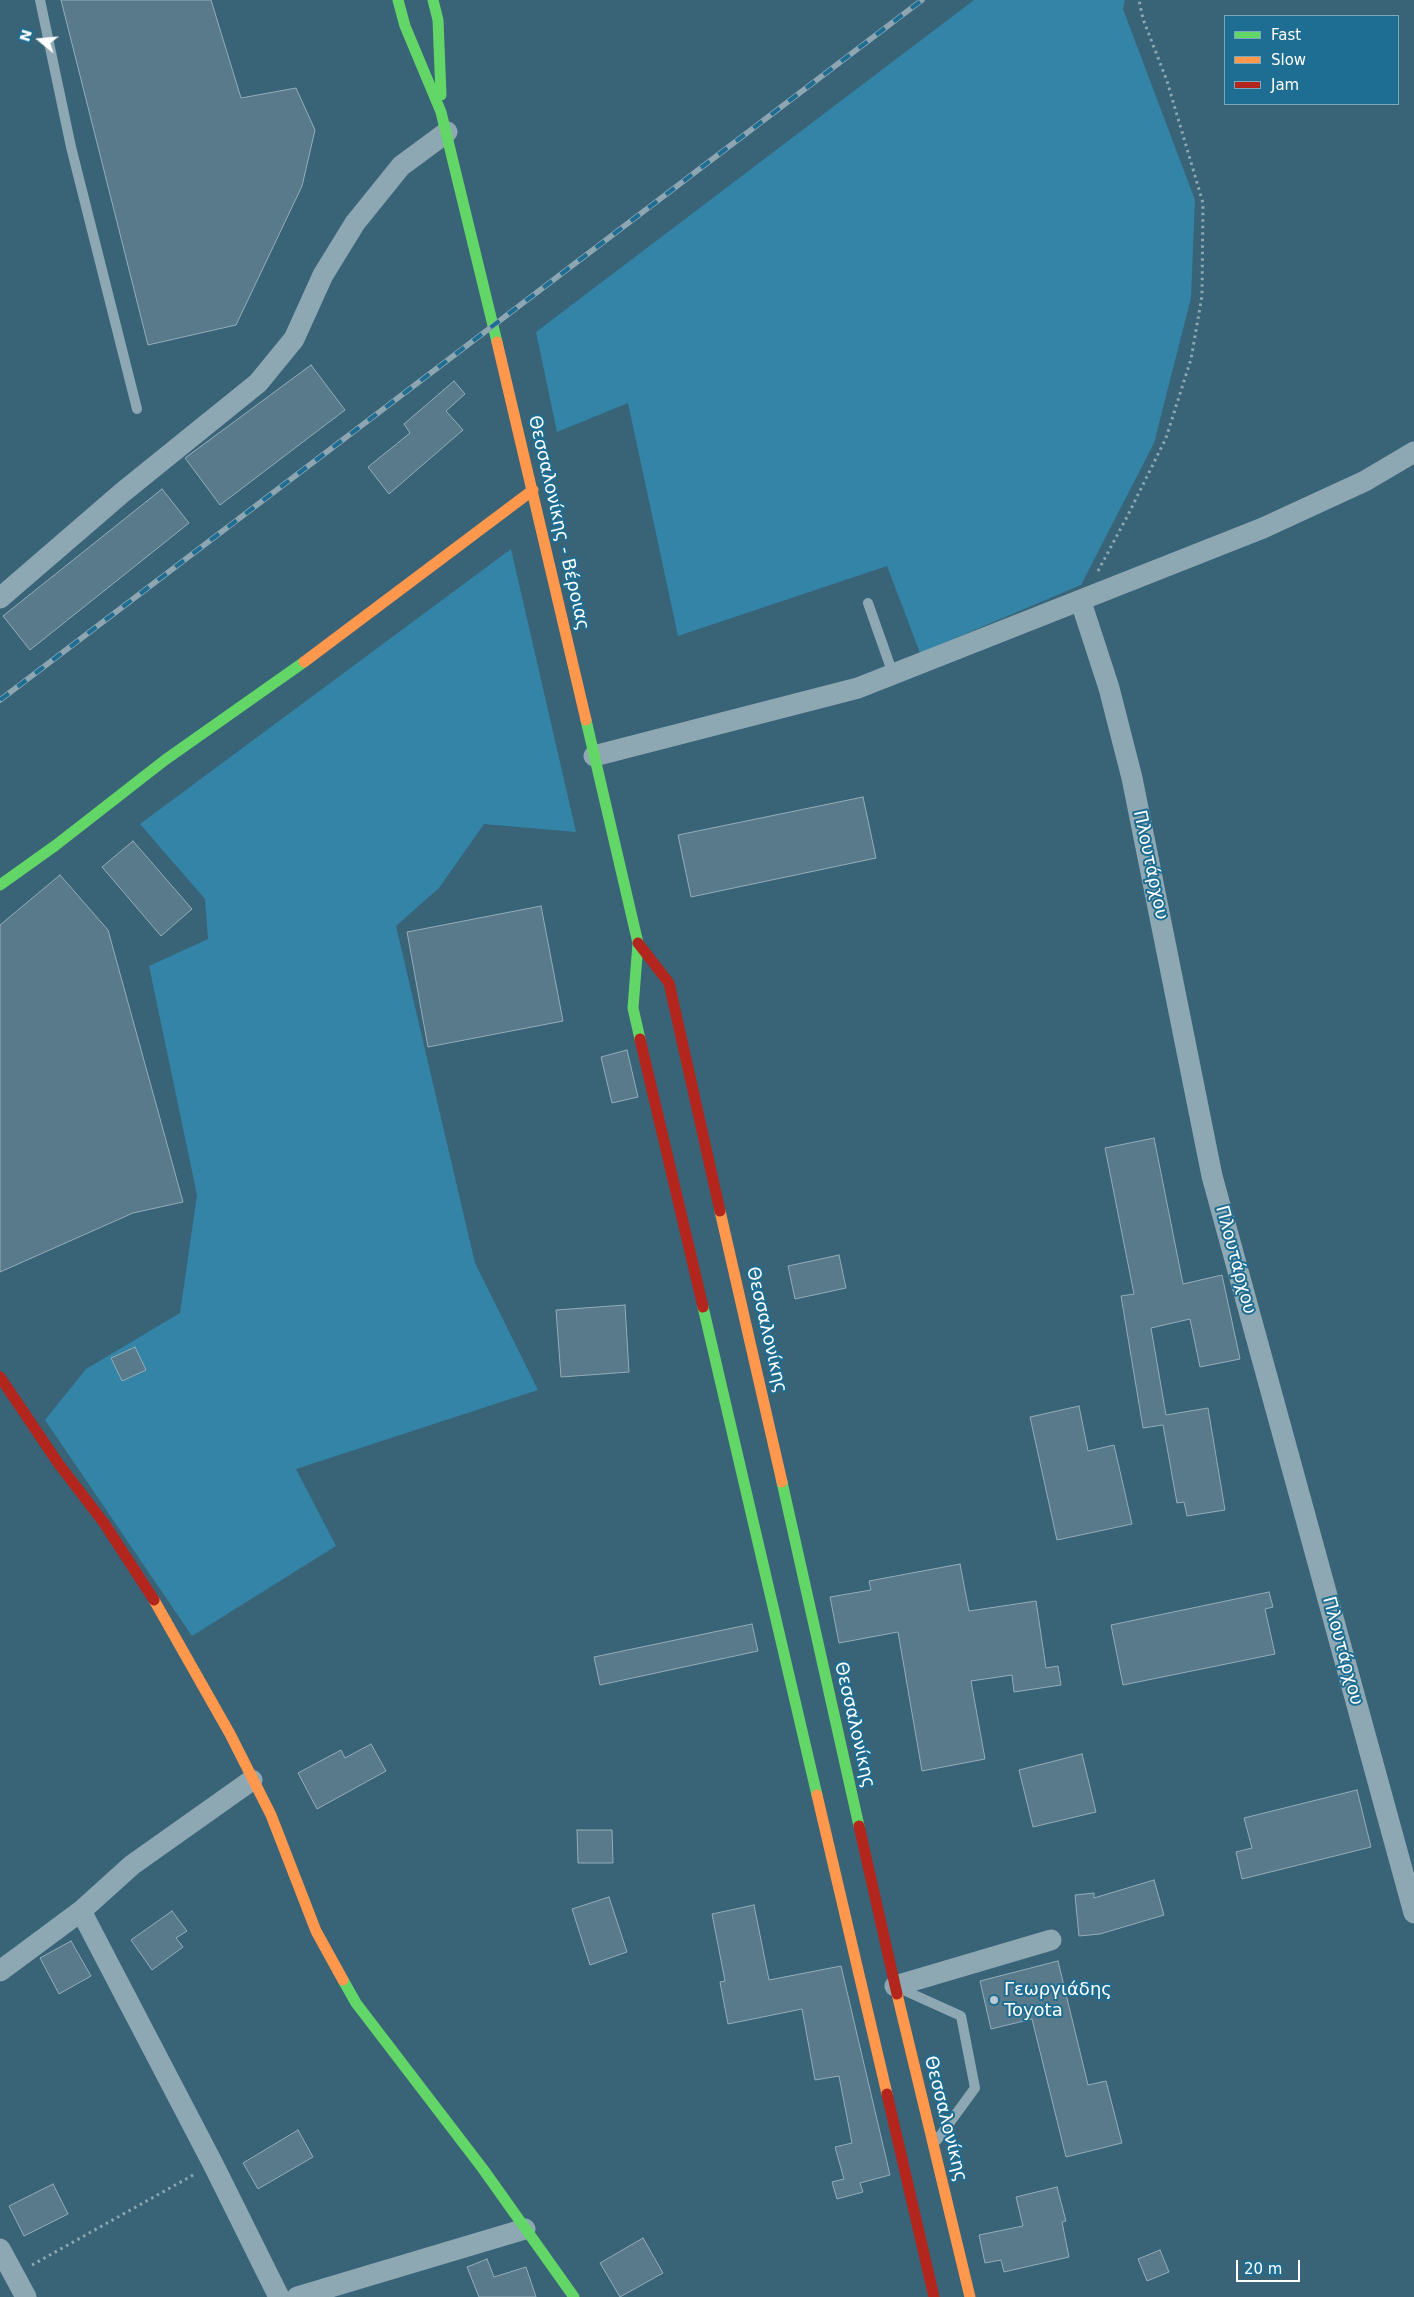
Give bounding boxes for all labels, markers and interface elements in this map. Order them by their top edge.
north arrow [15,15,65,65]
legend [1224,15,1399,105]
text: Fast [1271,26,1301,44]
text: N [16,28,35,44]
text: Slow [1271,51,1306,69]
text: Jam [1271,76,1299,94]
street label: Θεσσαλονίκης - Βέροιας [523,413,593,633]
street label: Πλουτάρχου [1128,808,1172,922]
street label: Πλουτάρχου [1210,1203,1260,1317]
street label: Θεσσαλονίκης [741,1265,791,1395]
street label: Πλουτάρχου [1317,1594,1367,1708]
street label: Θεσσαλονίκης [829,1660,879,1790]
place label: Γεωργιάδης Toyota [1004,1979,1112,2022]
marker: Γεωργιάδης Toyota [988,1994,1000,2006]
street label: Θεσσαλονίκης [919,2054,971,2184]
scale bar [1239,2250,1303,2282]
text: 20 m [1244,2260,1282,2278]

